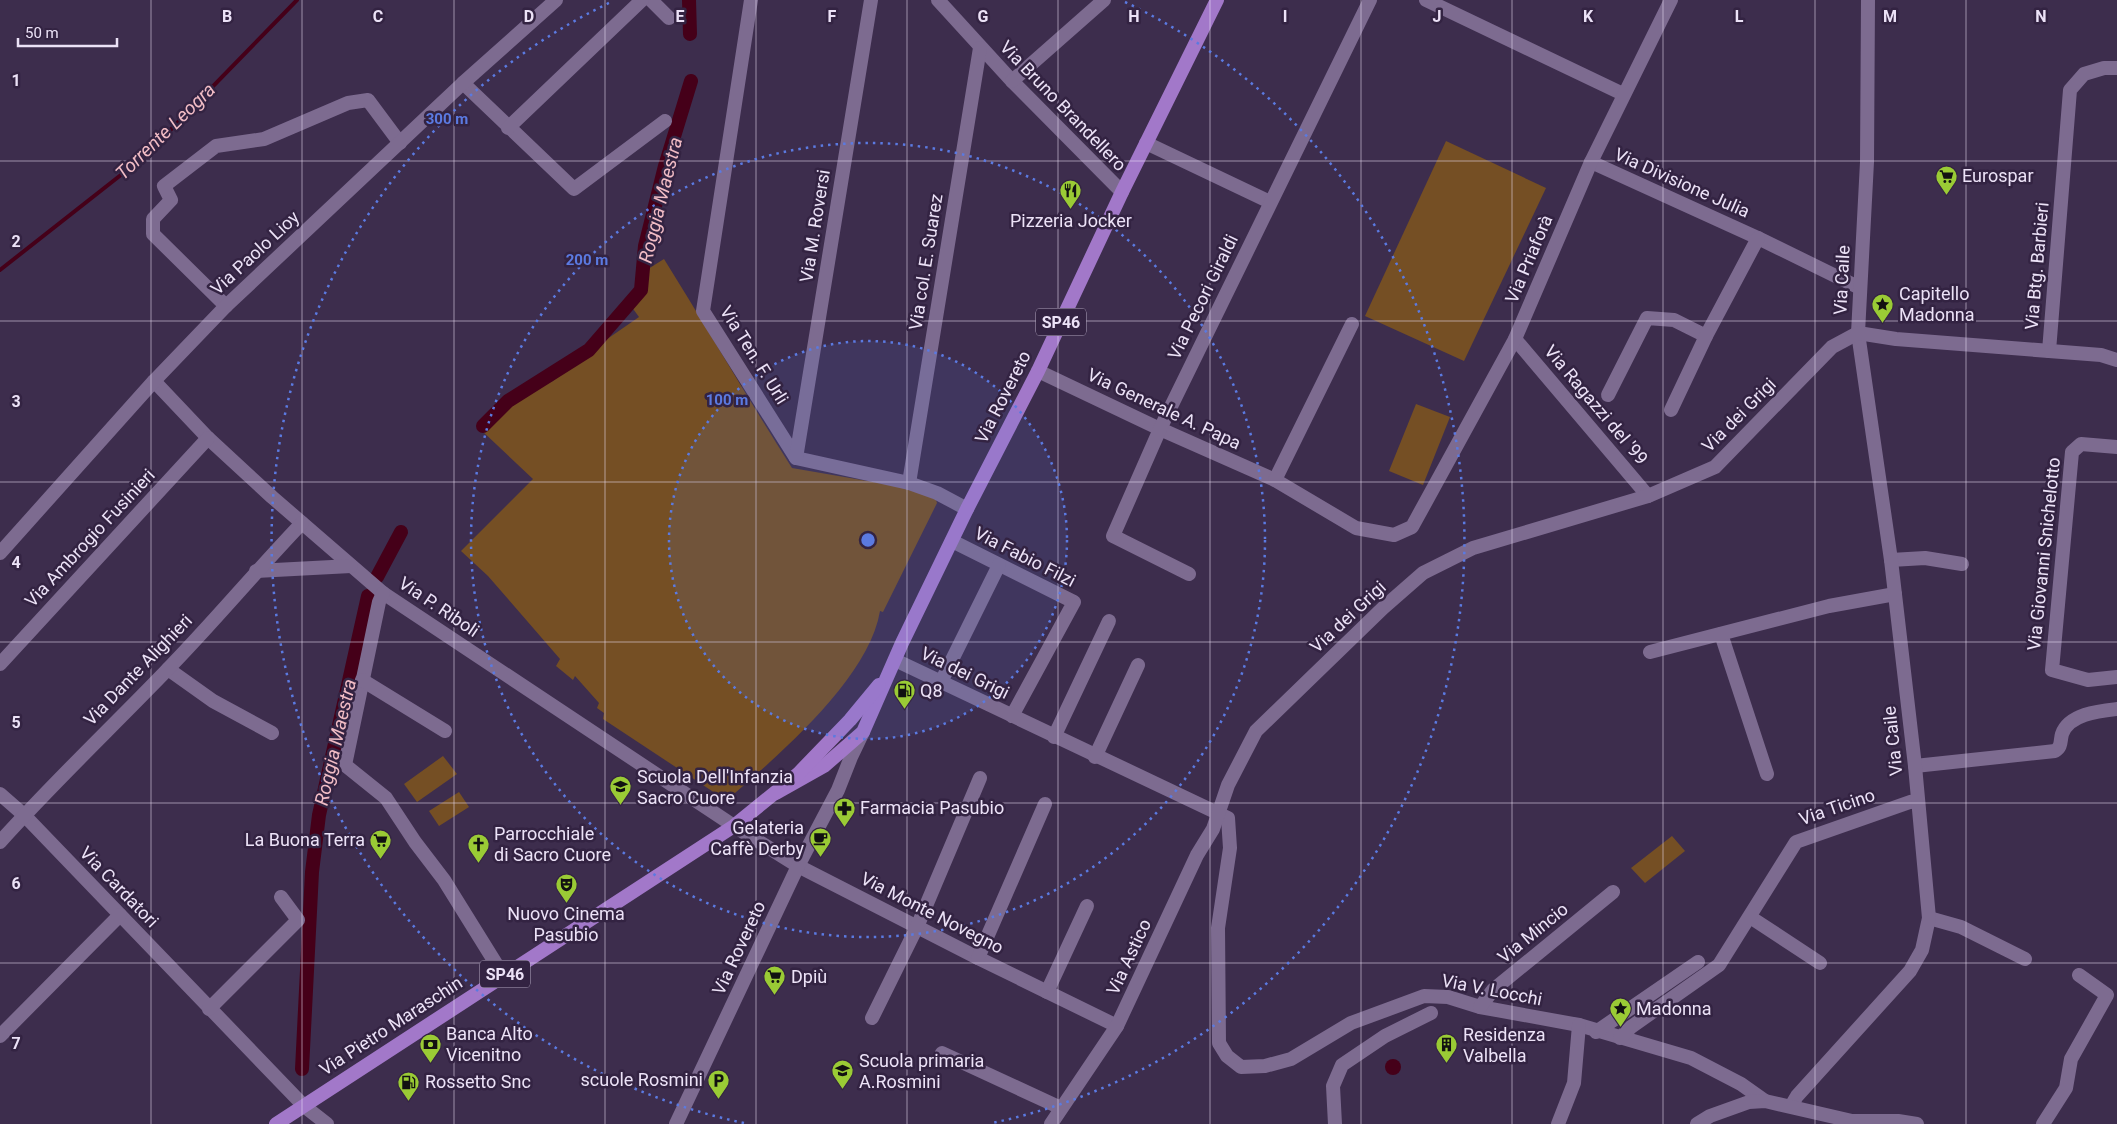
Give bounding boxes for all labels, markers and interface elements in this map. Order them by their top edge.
text: B [222,7,232,26]
text: C [373,7,383,26]
text: D [524,7,534,26]
text: E [676,7,685,26]
text: F [828,7,837,26]
text: G [978,7,989,26]
text: H [1128,7,1140,26]
text: I [1283,7,1287,26]
text: J [1433,7,1441,26]
text: K [1583,7,1594,26]
text: L [1735,7,1744,26]
text: M [1883,7,1897,26]
text: N [2035,7,2047,26]
scale bar [18,15,116,47]
text: 50 m [25,24,59,42]
street label: Via Bruno Brandellero [996,36,1131,175]
text: 1 [11,71,21,90]
water label: Torrente Leogra [111,78,220,185]
text: 300 m [426,110,468,128]
water label: Roggia Maestra [634,135,687,266]
street label: Via Divisione Julia [1611,143,1753,222]
supermarket icon: Eurospar [1934,164,1958,195]
place label: Eurospar [1962,165,2033,186]
street label: Via M. Roversi [795,168,834,284]
restaurant icon: Pizzeria Jocker [1059,179,1083,210]
street label: Via col. E. Suarez [904,192,947,332]
street label: Via Btg. Barbieri [2020,201,2053,331]
street label: Via Paolo Lioy [206,206,304,299]
place label: Pizzeria Jocker [1010,210,1132,231]
street label: Via Priaforà [1501,212,1557,306]
street label: Via Pecori Giraldi [1163,231,1242,363]
text: 2 [11,232,21,251]
street label: Via Caile [1829,245,1854,315]
text: 200 m [566,251,608,269]
place label: Capitello Madonna [1899,283,1975,325]
place icon: Capitello Madonna [1871,292,1895,323]
street label: Via Ten. F. Urli [716,302,793,408]
road number: SP46 [1036,308,1086,336]
street label: Via Ragazzi del '99 [1540,341,1652,469]
street label: Via Rovereto [970,347,1035,447]
street label: Via Generale A. Papa [1084,364,1244,453]
street label: Via dei Grigi [1697,373,1780,456]
text: 100 m [706,391,748,409]
text: 3 [11,392,21,411]
street label: Via Giovanni Snichelotto [2023,456,2064,652]
street label: Via Ambrogio Fusinieri [20,464,159,611]
street label: Via Fabio Filzi [971,522,1079,591]
centre of rings [859,531,877,549]
text: 4 [11,553,21,572]
street label: Via P. Riboli [395,572,483,641]
street label: Via dei Grigi [1305,576,1390,657]
street label: Via Dante Alighieri [79,610,196,730]
street label: Via dei Grigi [918,642,1013,703]
water label: Roggia Maestra [310,677,361,808]
fuel station icon: Q8 [892,679,916,710]
place label: Q8 [920,680,943,701]
street label: Via Caile [1878,705,1907,777]
text: 5 [11,713,21,732]
place label: Scuola Dell'Infanzia Sacro Cuore [637,766,793,808]
school or university icon: Scuola Dell'Infanzia Sacro Cuore [609,775,633,806]
street label: Via Ticino [1796,784,1878,829]
pharmacy icon: Farmacia Pasubio [832,796,856,827]
place label: Farmacia Pasubio [860,797,1004,818]
place label: Gelateria Caffè Derby [710,817,804,859]
place label: Parrocchiale di Sacro Cuore [494,823,611,865]
cafe icon: Gelateria Caffè Derby [808,826,832,857]
supermarket icon: La Buona Terra [369,828,393,859]
place label: La Buona Terra [245,829,365,850]
church icon: Parrocchiale di Sacro Cuore [466,832,490,863]
street label: Via Cardatori [76,842,163,931]
street label: Via Monte Novegno [857,867,1007,958]
theatre icon: Nuovo Cinema Pasubio [554,872,578,903]
text: 6 [11,874,21,893]
street label: Via Rovereto [708,898,769,998]
street label: Via Mincio [1493,898,1572,967]
place label: Nuovo Cinema Pasubio [507,903,625,945]
street label: Via Astico [1102,916,1155,998]
road number: SP46 [480,961,530,988]
supermarket icon: Dpiù [763,965,787,996]
place label: Dpiù [791,966,827,987]
street label: Via V. Locchi [1440,969,1544,1010]
street label: Via Pietro Maraschin [315,972,466,1080]
place icon: Madonna [1608,997,1632,1028]
place label: Madonna [1636,998,1712,1019]
place label: Banca Alto Vicenitno [446,1023,533,1065]
place label: Residenza Valbella [1463,1024,1546,1066]
bank icon: Banca Alto Vicenitno [418,1032,442,1063]
building icon: Residenza Valbella [1435,1033,1459,1064]
text: 7 [11,1034,21,1053]
place label: Scuola primaria A.Rosmini [859,1050,984,1092]
school or university icon: Scuola primaria A.Rosmini [831,1059,855,1090]
parking icon: scuole Rosmini [707,1068,731,1099]
place label: scuole Rosmini [581,1069,703,1090]
fuel station icon: Rossetto Snc [397,1070,421,1101]
place label: Rossetto Snc [425,1071,531,1092]

